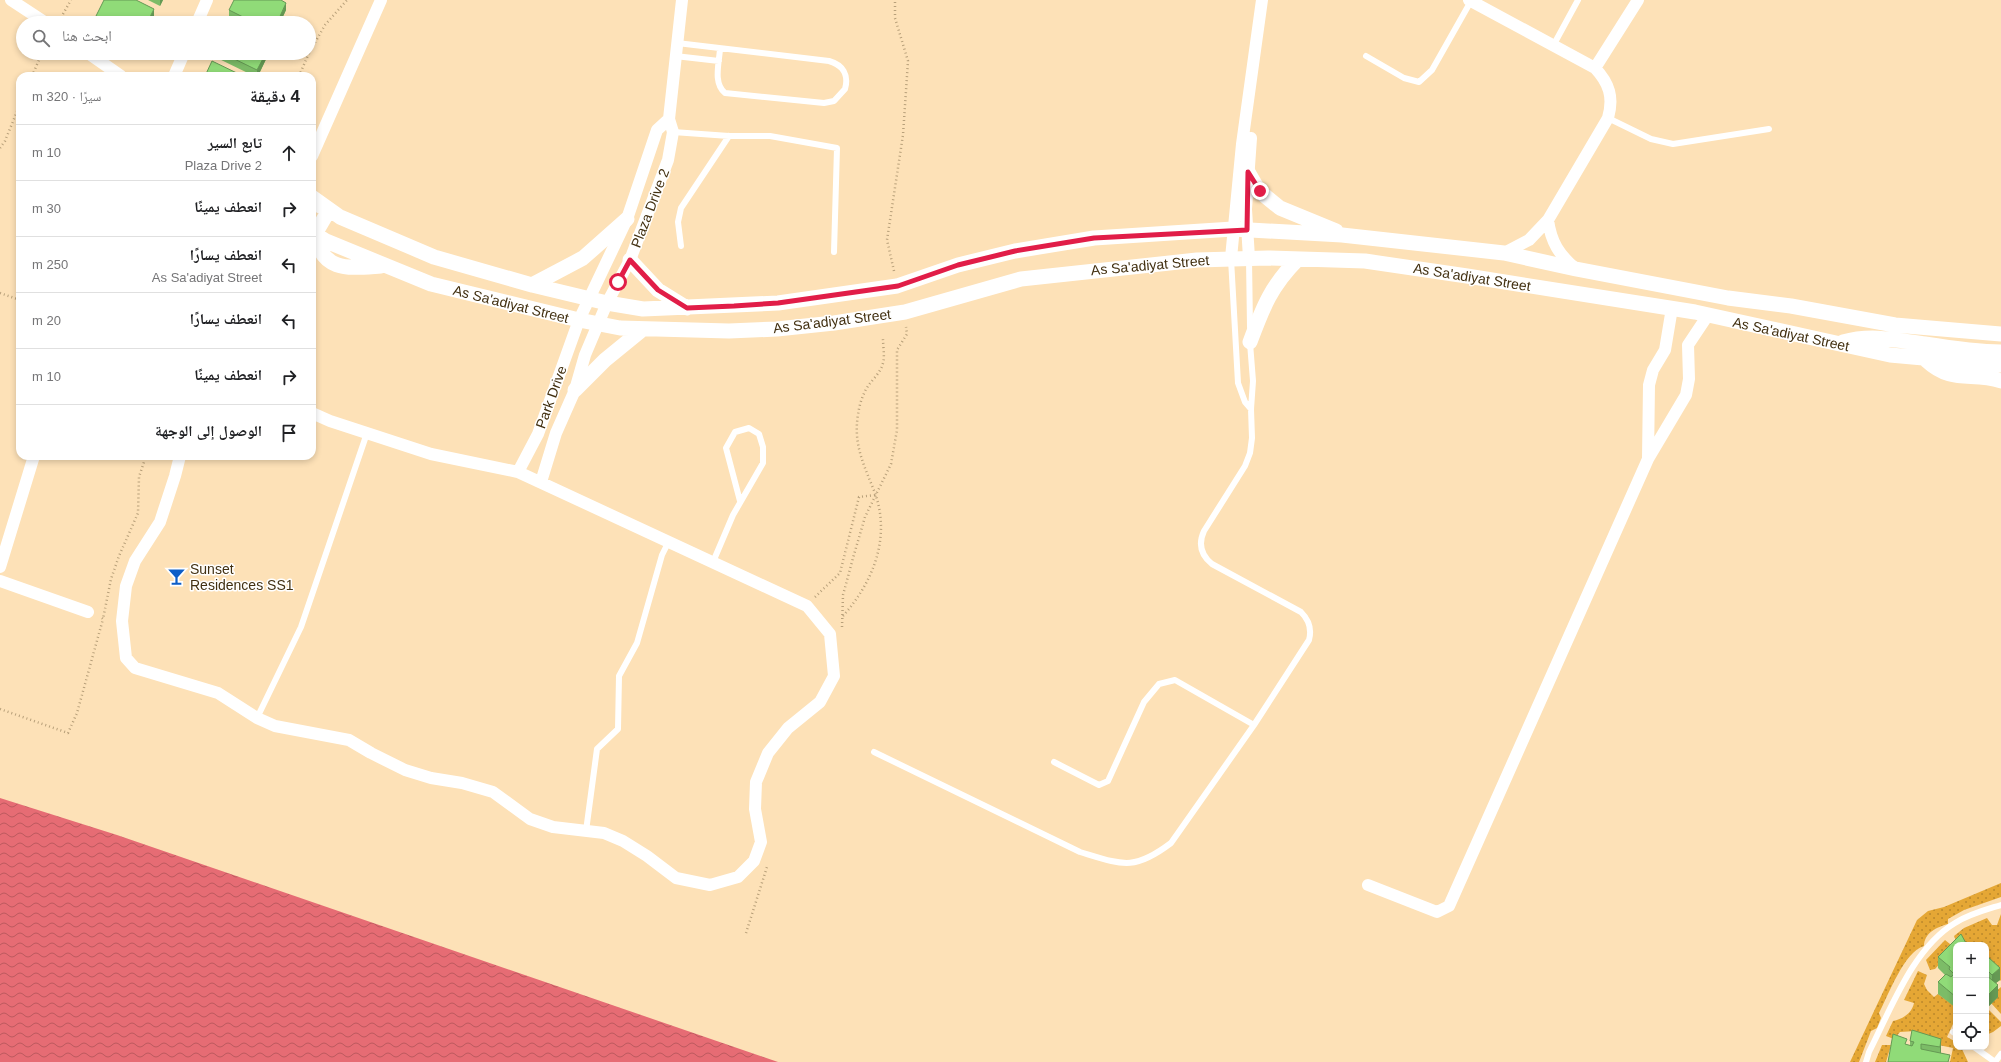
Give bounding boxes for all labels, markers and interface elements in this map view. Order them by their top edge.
search box [16,16,316,60]
icon: search [30,27,52,49]
text: ابحث هنا [62,27,112,44]
text: 4 دقيقة [250,87,300,106]
text: سيرًا · 320 m [32,89,101,104]
text: تابع السير [208,134,262,151]
icon: ahead [278,142,300,164]
text: 10 m [32,145,61,160]
text: Plaza Drive 2 [185,158,262,173]
street label: Plaza Drive 2 [628,166,672,250]
route end [1251,182,1269,200]
text: انعطف يمينًا [194,198,262,215]
icon: right [278,198,300,220]
text: 30 m [32,201,61,216]
text: انعطف يسارًا [190,246,262,263]
street label: As Sa'adiyat Street [1090,252,1210,278]
icon: left [278,254,300,276]
text: 250 m [32,257,68,272]
street label: As Sa'adiyat Street [1412,260,1532,294]
text: As Sa'adiyat Street [152,270,262,285]
route start [609,273,627,291]
street label: As Sa'adiyat Street [452,282,571,326]
street label: As Sa'adiyat Street [772,306,892,336]
text: انعطف يسارًا [190,310,262,327]
icon: left [278,310,300,332]
text: 20 m [32,313,61,328]
street label: As Sa'adiyat Street [1731,314,1851,354]
street label: Park Drive [532,363,570,430]
text: انعطف يمينًا [194,366,262,383]
icon: right [278,366,300,388]
text: 10 m [32,369,61,384]
text: الوصول إلى الوجهة [155,422,262,439]
icon: arrive [278,422,300,444]
place label: Sunset Residences SS1 [190,561,294,593]
bar icon: Sunset Residences SS1 [167,567,187,587]
map controls [1953,942,1989,1050]
button: + [1953,942,1989,978]
button: − [1953,978,1989,1014]
button: locate [1953,1014,1989,1050]

